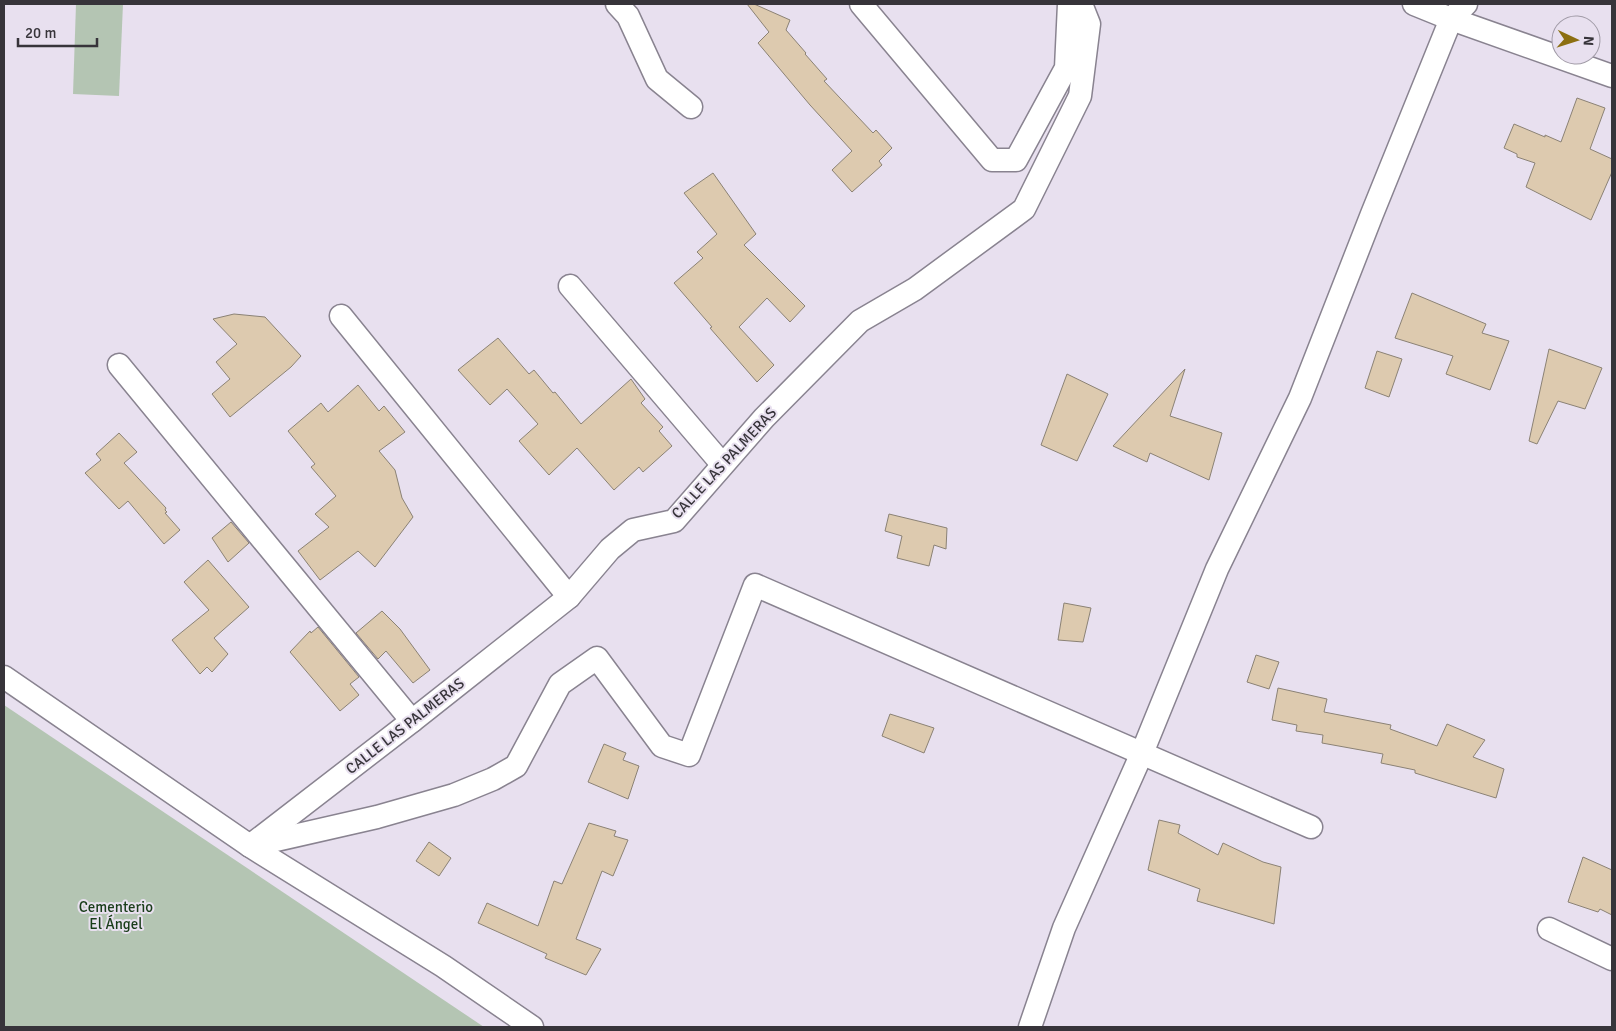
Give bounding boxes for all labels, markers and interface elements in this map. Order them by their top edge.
scale bar [18,15,96,47]
north arrow [1551,15,1601,65]
text: 20 m [25,24,56,42]
text: N [1580,35,1597,46]
street label: CALLE LAS PALMERAS [668,404,780,522]
street label: CALLE LAS PALMERAS [342,674,468,778]
park label: Cementerio El Ángel [79,898,153,933]

